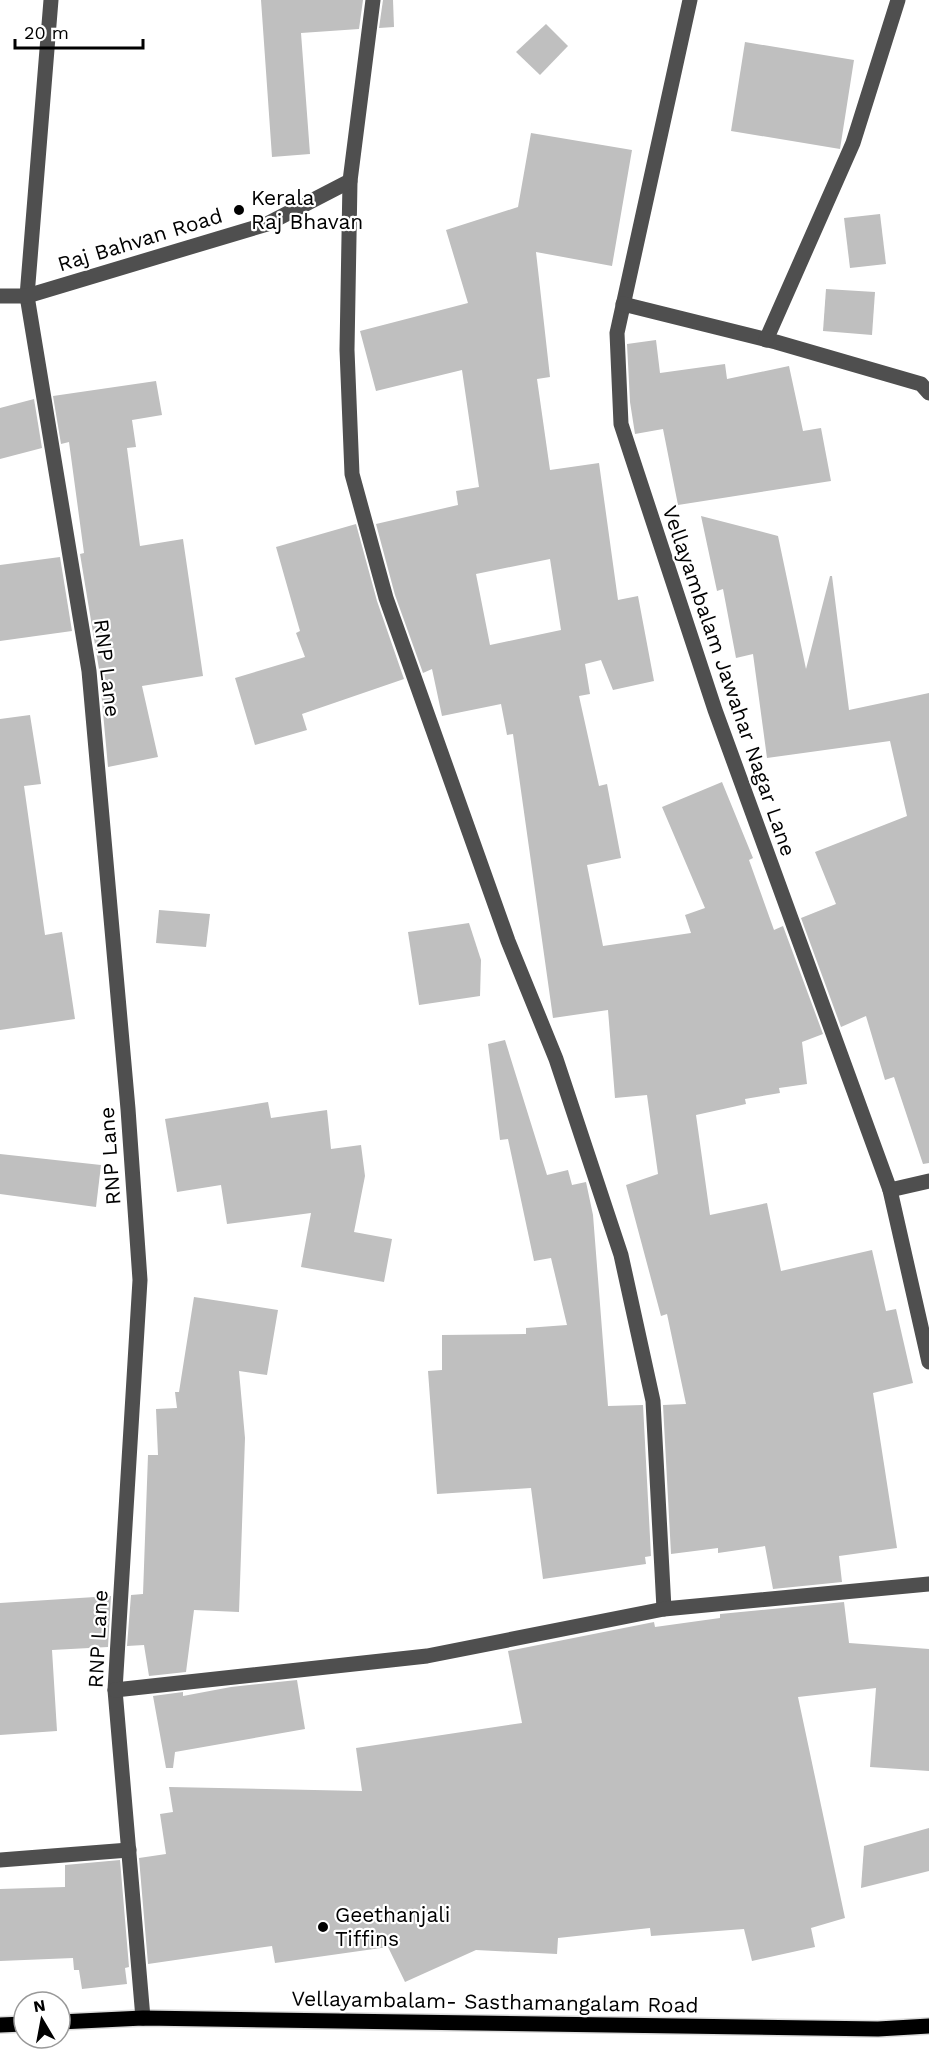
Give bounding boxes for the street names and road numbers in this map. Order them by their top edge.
street label: Raj Bahvan Road [54,203,225,276]
street label: Vellayambalam Jawahar Nagar Lane [658,502,801,859]
street label: RNP Lane [89,618,126,718]
street label: RNP Lane [94,1106,125,1206]
street label: RNP Lane [82,1589,113,1689]
street label: Vellayambalam- Sasthamangalam Road [291,1985,699,2018]

